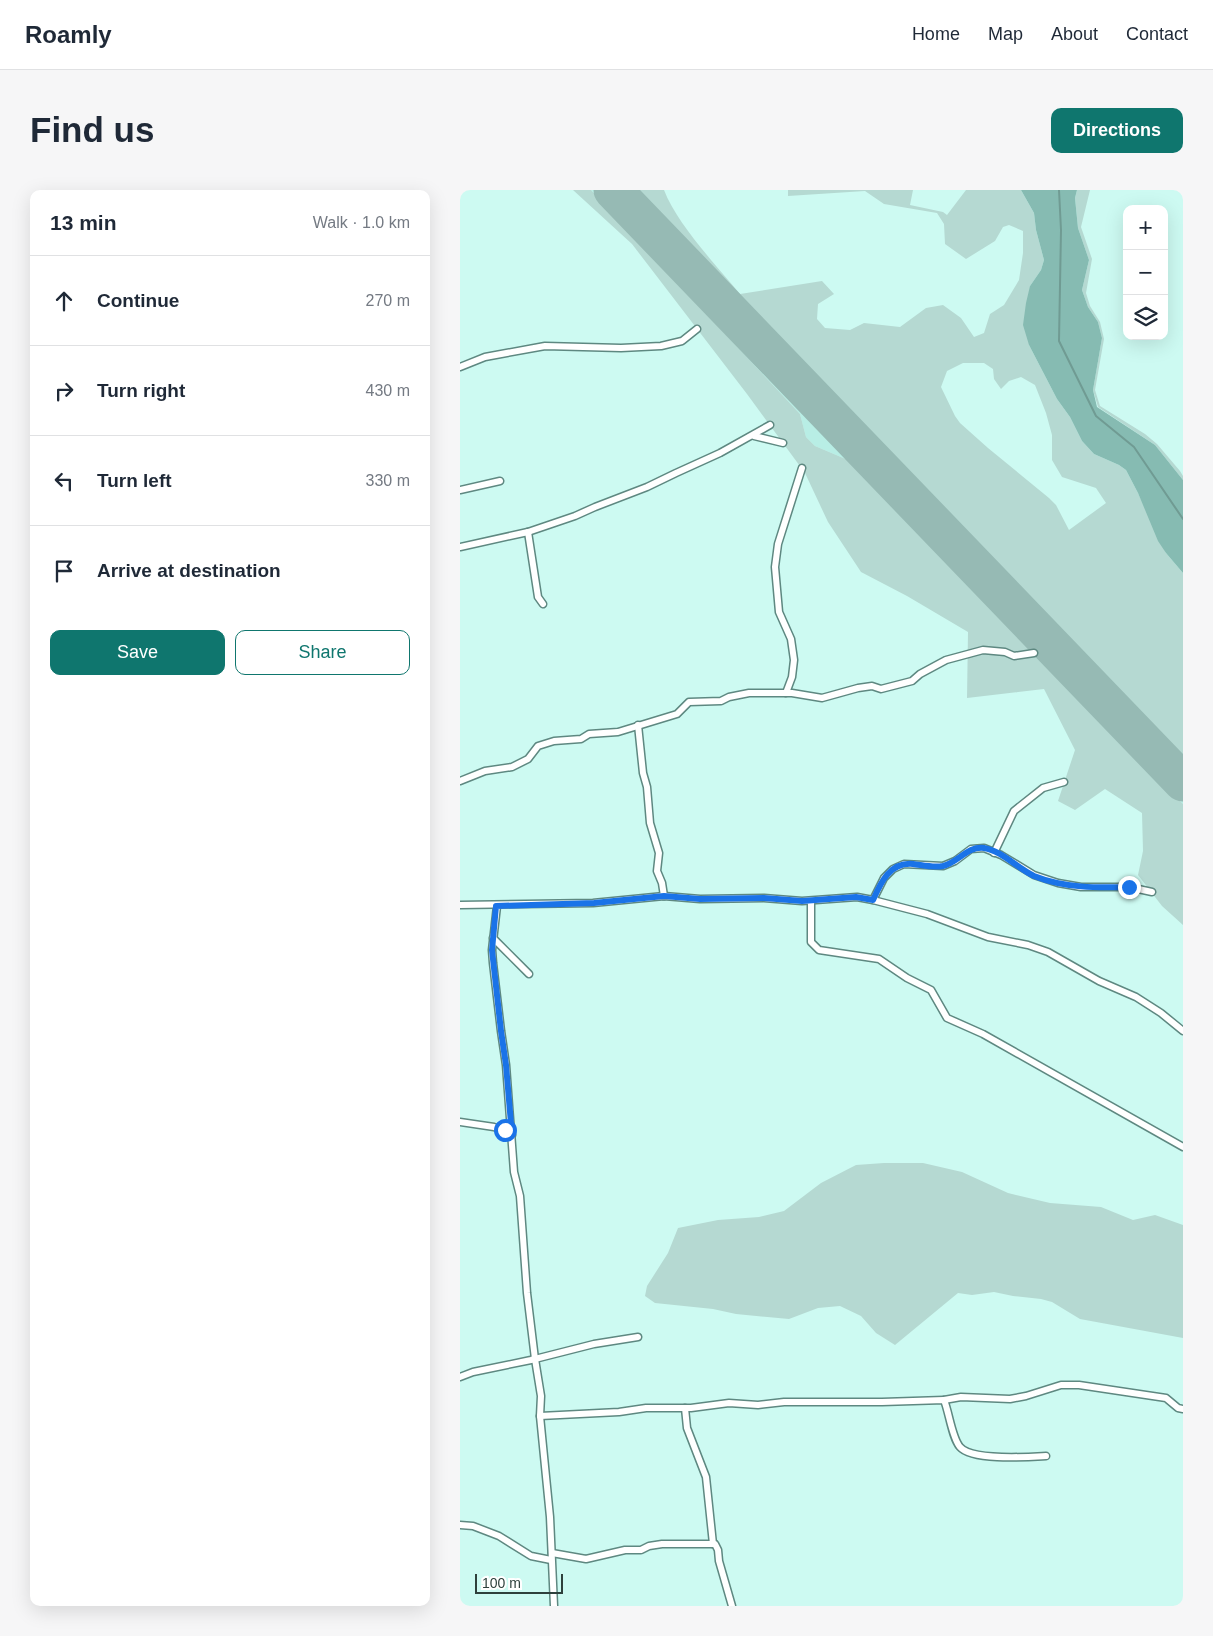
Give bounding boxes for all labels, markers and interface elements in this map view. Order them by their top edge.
text: Roamly [25,21,112,48]
text: Home [912,24,960,44]
text: Map [988,24,1023,44]
text: About [1051,24,1098,44]
text: Contact [1126,24,1188,44]
button: Directions [1051,108,1183,153]
text: Find us [30,110,154,149]
map controls [1123,205,1168,340]
button: + [1123,205,1168,250]
text: 13 min [50,211,117,234]
text: Walk · 1.0 km [313,214,410,231]
button: − [1123,250,1168,295]
icon: ahead [50,287,78,315]
text: Continue [97,290,179,311]
text: 270 m [366,292,410,309]
button: layers [1123,295,1168,340]
icon: right [50,377,78,405]
text: Turn right [97,380,185,401]
text: 430 m [366,382,410,399]
icon: left [50,467,78,495]
text: Turn left [97,470,172,491]
text: 330 m [366,472,410,489]
icon: arrive [50,557,78,585]
text: Arrive at destination [97,560,281,581]
button: Save [50,630,225,675]
button: Share [235,630,410,675]
route end [1118,876,1141,899]
route start [494,1119,517,1142]
scale bar [475,1571,562,1594]
text: 100 m [482,1575,521,1591]

